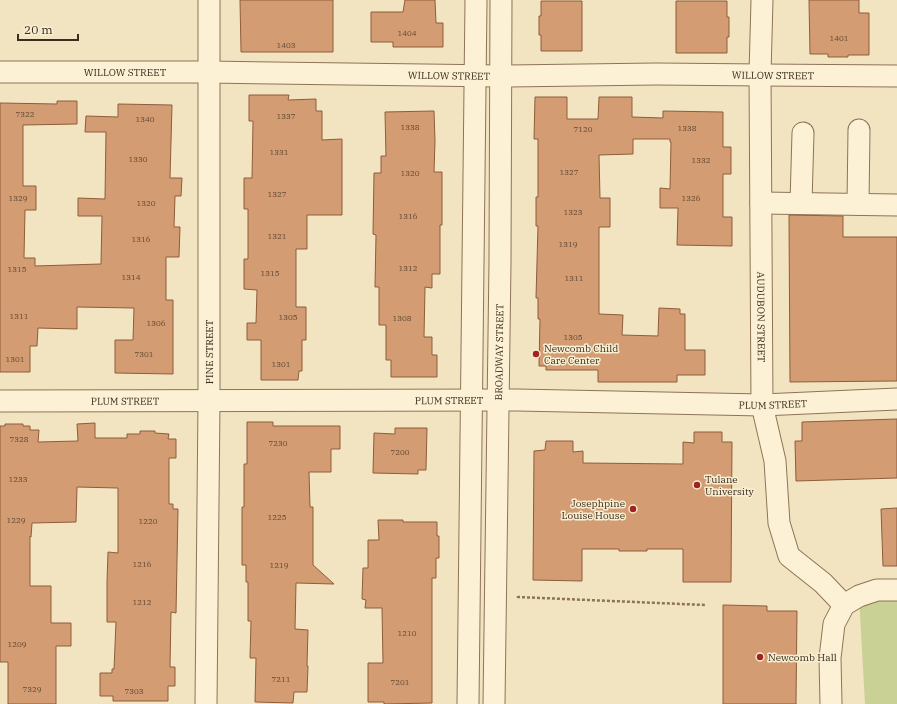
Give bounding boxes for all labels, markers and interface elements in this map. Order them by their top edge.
scale bar [18,16,78,42]
text: 20 m [24,22,53,37]
house number: 1404 [397,28,417,38]
house number: 1401 [829,33,849,43]
house number: 1403 [276,40,296,50]
street label: WILLOW STREET [84,66,167,79]
street label: WILLOW STREET [408,68,491,82]
street label: WILLOW STREET [732,68,815,82]
house number: 7322 [15,109,35,119]
house number: 1337 [276,111,296,121]
house number: 1340 [135,114,155,124]
house number: 1338 [400,122,420,132]
house number: 1338 [677,123,697,133]
house number: 7120 [573,124,593,134]
house number: 1331 [269,147,289,157]
house number: 1330 [128,154,148,164]
house number: 1332 [691,155,711,165]
house number: 1327 [559,167,579,177]
house number: 1320 [400,168,420,178]
house number: 1327 [267,189,287,199]
house number: 1329 [8,193,28,203]
house number: 1326 [681,193,701,203]
house number: 1320 [136,198,156,208]
house number: 1323 [563,207,583,217]
house number: 1316 [398,211,418,221]
house number: 1321 [267,231,287,241]
house number: 1316 [131,234,151,244]
house number: 1319 [558,239,578,249]
house number: 1312 [398,263,418,273]
house number: 1315 [7,264,27,274]
house number: 1315 [260,268,280,278]
house number: 1314 [121,272,141,282]
street label: AUDUBON STREET [755,272,768,363]
house number: 1311 [564,273,584,283]
street label: BROADWAY STREET [492,303,506,400]
house number: 1311 [9,311,29,321]
house number: 1305 [278,312,298,322]
house number: 1308 [392,313,412,323]
house number: 1306 [146,318,166,328]
street label: PINE STREET [203,319,216,384]
house number: 1305 [563,332,583,342]
place label: Newcomb Child Care Center [544,342,618,367]
house number: 7301 [134,349,154,359]
marker: Newcomb Child Care Center [531,349,541,359]
house number: 1301 [5,354,25,364]
house number: 1301 [271,359,291,369]
street label: PLUM STREET [91,394,160,407]
street label: PLUM STREET [415,394,484,407]
street label: PLUM STREET [739,396,808,412]
house number: 7328 [9,434,29,444]
house number: 7230 [268,438,288,448]
house number: 7200 [390,447,410,457]
place label: Tulane University [705,473,754,498]
house number: 1233 [8,474,28,484]
marker: Tulane University [692,480,702,490]
place label: Josephpine Louise House [562,497,625,522]
marker: Josephpine Louise House [628,504,638,514]
house number: 1225 [267,512,287,522]
house number: 1229 [6,515,26,525]
house number: 1220 [138,516,158,526]
house number: 1216 [132,559,152,569]
house number: 1219 [269,560,289,570]
house number: 1212 [132,597,152,607]
house number: 1210 [397,628,417,638]
house number: 1209 [7,639,27,649]
place label: Newcomb Hall [768,651,837,664]
marker: Newcomb Hall [755,652,765,662]
house number: 7211 [271,674,291,684]
house number: 7201 [390,677,410,687]
house number: 7329 [22,684,42,694]
house number: 7303 [124,686,144,696]

